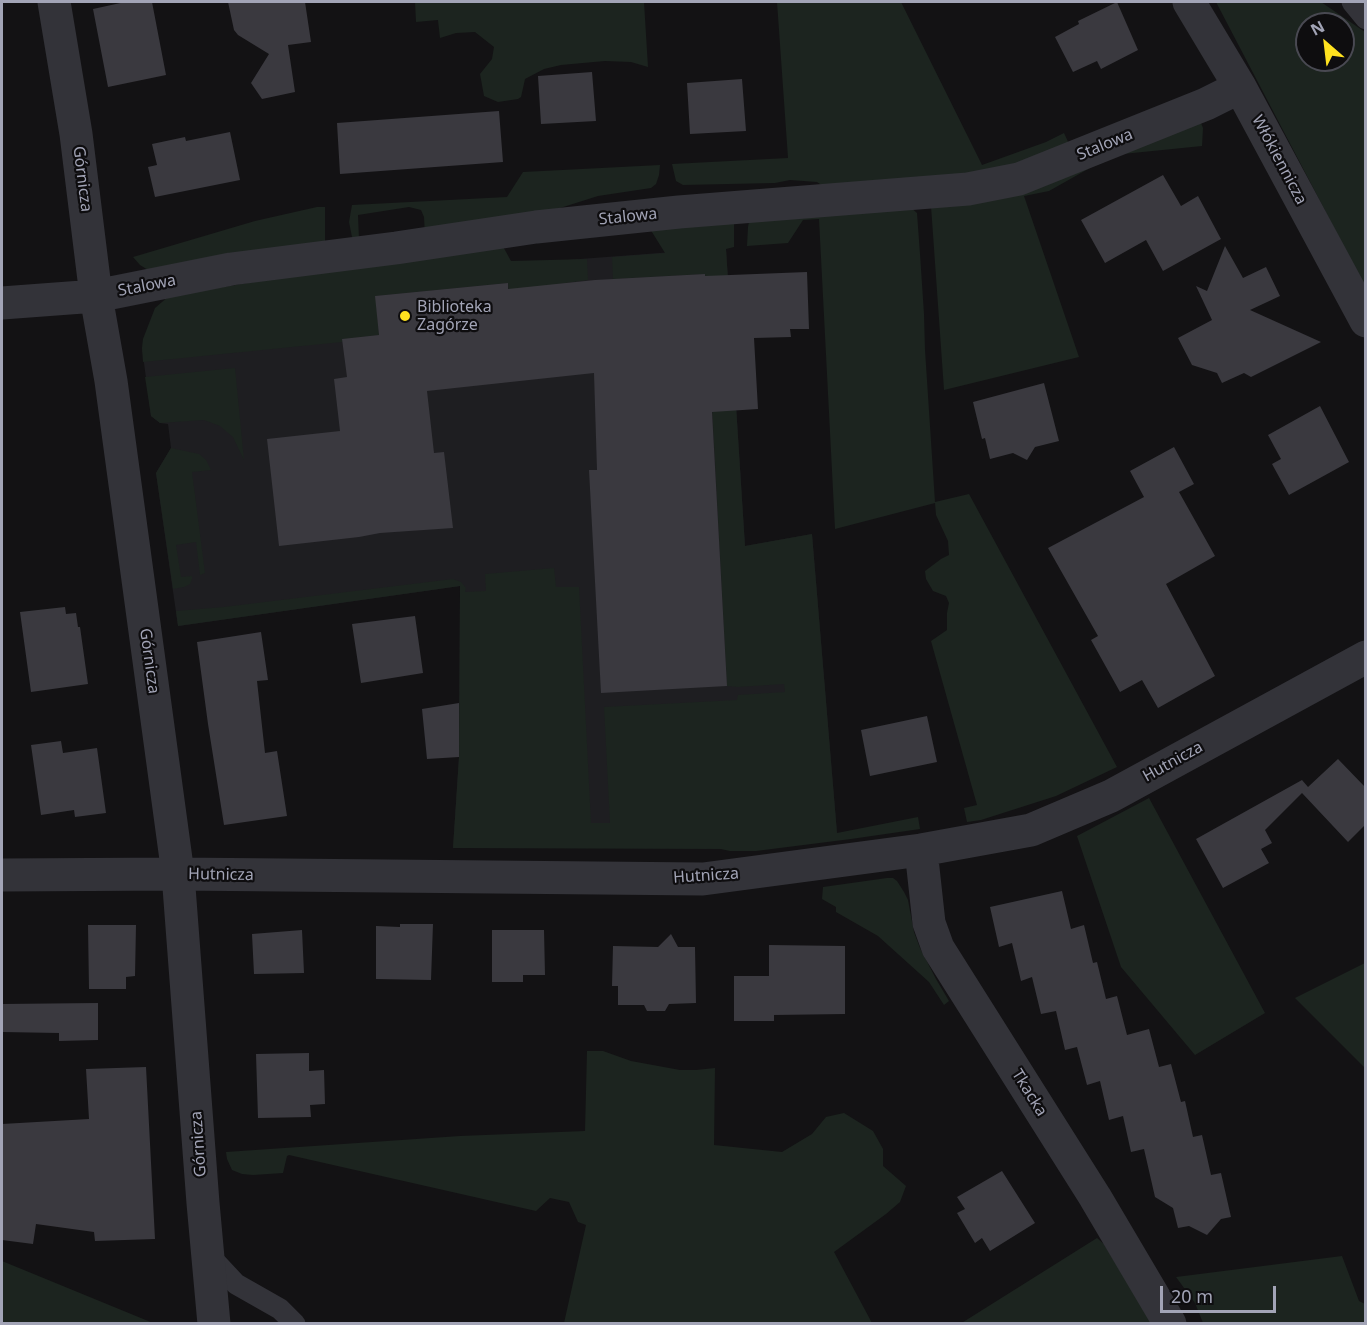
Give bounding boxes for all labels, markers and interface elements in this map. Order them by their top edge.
north arrow [1295,12,1355,72]
text: N [1307,15,1328,41]
street label: Włókiennicza [1247,112,1311,208]
street label: Stalowa [1074,125,1136,165]
street label: Górnicza [68,145,96,213]
street label: Stalowa [598,204,658,230]
street label: Stalowa [116,271,178,301]
place label: Biblioteka Zagórze [417,297,492,335]
marker: Biblioteka Zagórze [398,309,412,323]
street label: Górnicza [135,627,163,695]
street label: Hutnicza [1140,738,1206,786]
street label: Hutnicza [673,864,739,888]
street label: Hutnicza [188,865,254,885]
street label: Tkacka [1007,1066,1051,1120]
street label: Górnicza [187,1110,211,1178]
scale bar [1163,1274,1278,1312]
text: 20 m [1171,1284,1213,1308]

